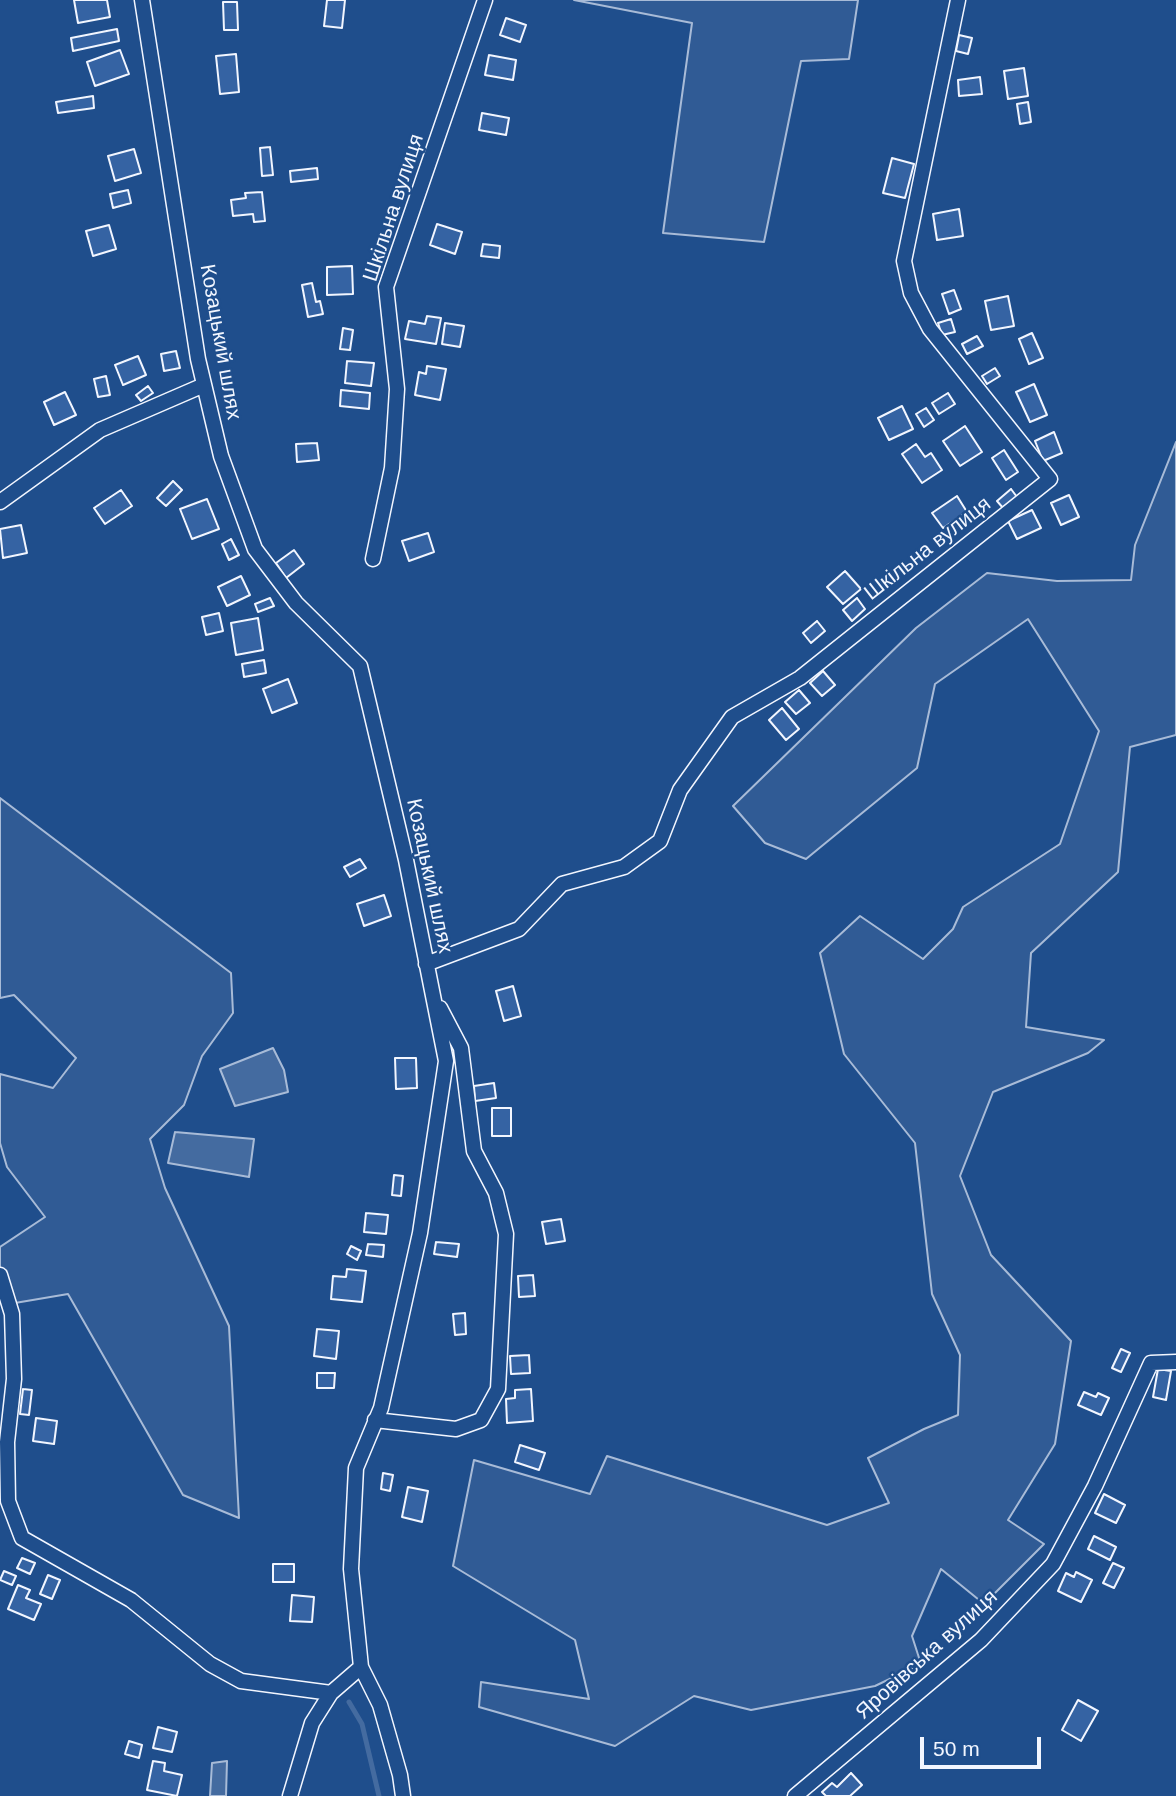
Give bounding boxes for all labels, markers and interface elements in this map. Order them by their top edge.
street label: Шкільна вулиця [358,131,430,285]
street label: Козацький шлях [194,262,246,422]
street label: Шкільна вулиця [860,492,996,606]
street label: Козацький шлях [400,796,458,956]
street label: Яровівська вулиця [851,1585,1003,1725]
scale bar [924,1722,1045,1766]
text: 50 m [933,1737,980,1760]

